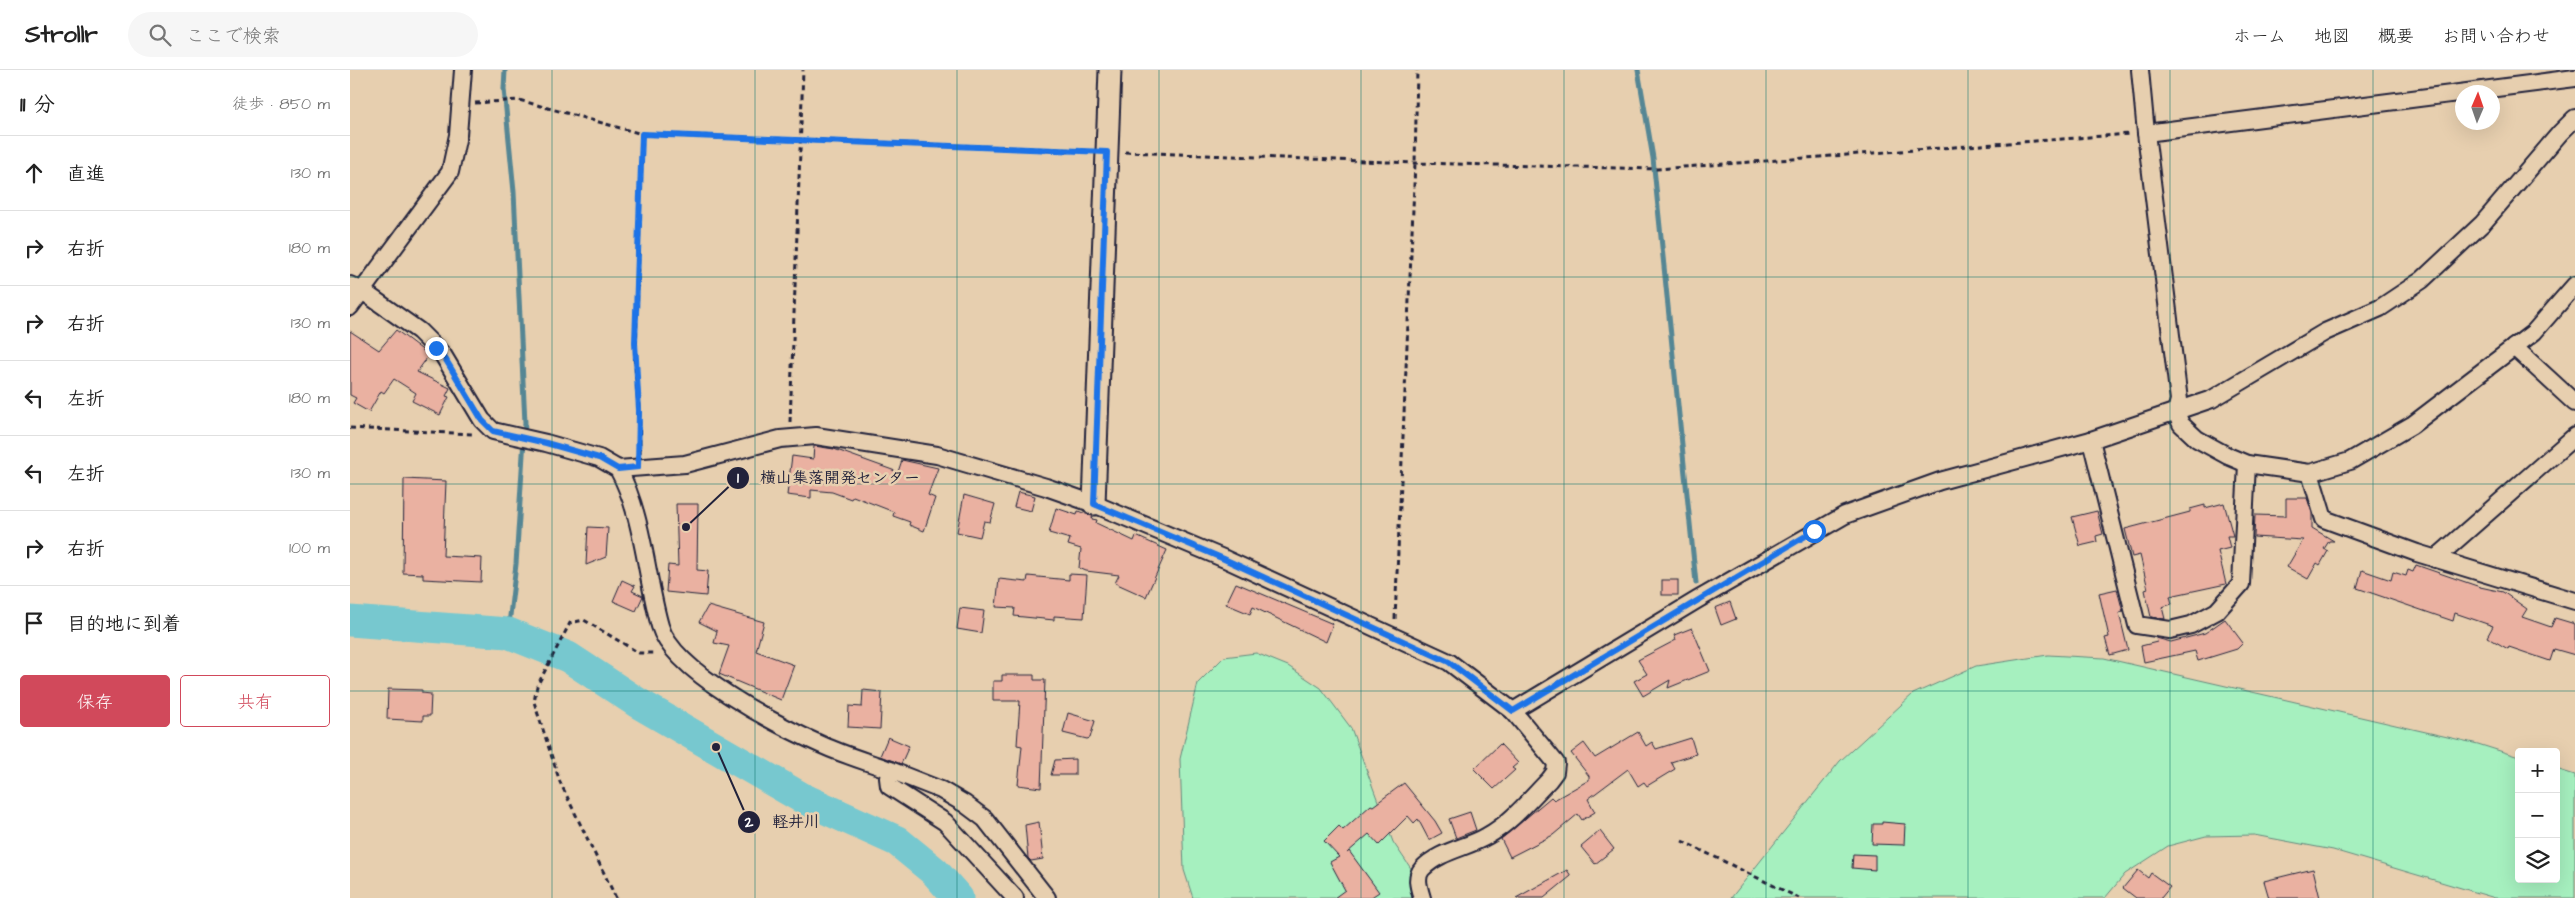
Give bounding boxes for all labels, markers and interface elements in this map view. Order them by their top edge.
search box [128,12,478,57]
text: Strollr [25,18,98,52]
icon: search [146,21,174,49]
text: ここで検索 [186,23,281,50]
text: ホーム [2233,24,2286,49]
text: 地図 [2314,24,2350,49]
text: 概要 [2378,24,2414,49]
text: お問い合わせ [2442,24,2550,49]
north arrow [2455,85,2500,130]
text: 11 分 [20,90,55,119]
text: 徒歩 · 850 m [232,93,330,115]
icon: ahead [20,159,48,187]
text: 直進 [67,161,105,188]
text: 130 m [291,162,330,184]
icon: right [20,234,48,262]
text: 右折 [67,236,105,263]
text: 180 m [289,237,330,259]
icon: right [20,309,48,337]
text: 右折 [67,311,105,338]
text: 130 m [291,312,330,334]
route end [425,337,448,360]
icon: left [20,384,48,412]
text: 左折 [67,386,105,413]
text: 180 m [289,387,330,409]
icon: left [20,459,48,487]
text: 左折 [67,461,105,488]
text: 130 m [291,462,330,484]
callout: 横山集落開発センター [725,462,930,493]
text: 横山集落開発センター [760,467,920,489]
text: 1 [737,468,739,489]
route start [1803,520,1826,543]
icon: right [20,534,48,562]
text: 右折 [67,536,105,563]
text: 100 m [289,537,330,559]
icon: arrive [20,609,48,637]
text: 目的地に到着 [67,611,181,638]
button: 保存 [20,675,170,727]
button: 共有 [180,675,330,727]
map controls [2515,748,2560,883]
button: + [2515,748,2560,793]
button: − [2515,793,2560,838]
callout: 軽井川 [737,806,830,837]
text: 軽井川 [772,811,820,833]
text: 2 [744,812,754,833]
button: layers [2515,838,2560,883]

